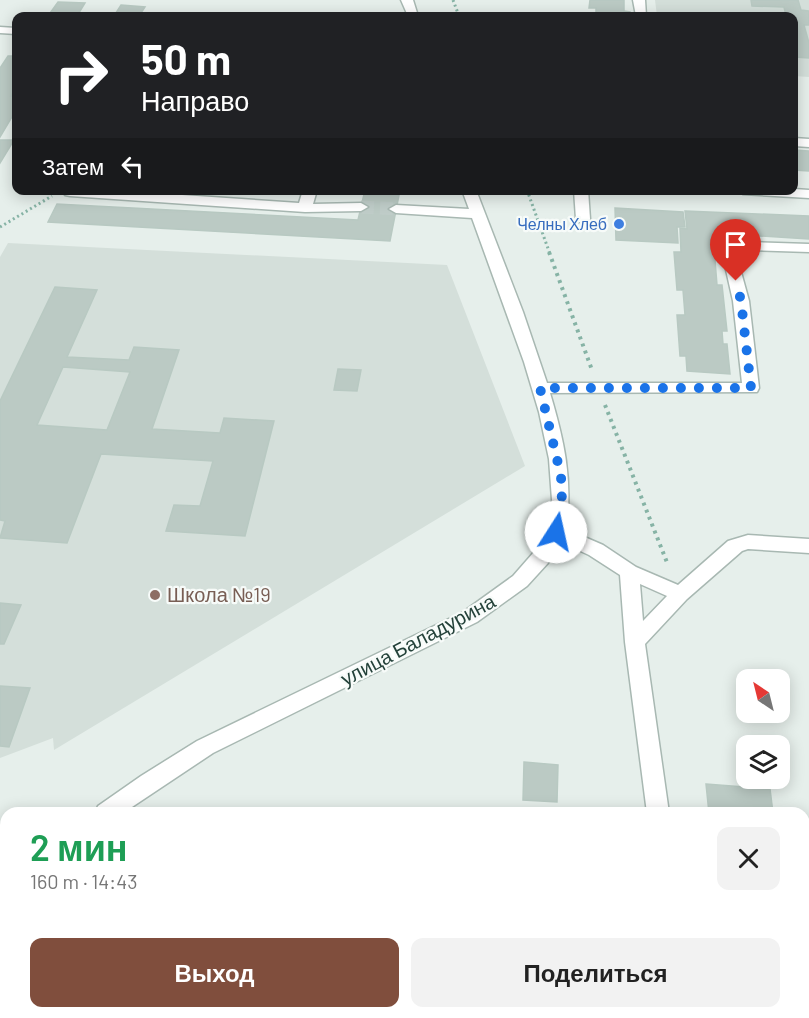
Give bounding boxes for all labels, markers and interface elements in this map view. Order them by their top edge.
text: 50 m [141,33,231,83]
icon: right [42,36,120,114]
text: Направо [141,84,249,116]
icon: left [116,150,149,183]
text: Затем [42,153,104,179]
place label: Челны Хлеб [517,214,607,233]
marker: Челны Хлеб [612,217,626,231]
pin [710,219,761,281]
icon: arrive [719,228,752,261]
position arrow [524,500,588,564]
place label: Школа №19 [167,582,271,606]
marker: Школа №19 [148,588,162,602]
street label: улица Баладурина [336,588,500,690]
north arrow [736,669,790,723]
map controls [736,669,790,789]
button: layers [736,735,790,789]
text: 2 мин [30,825,128,868]
button: close [717,827,780,890]
text: 160 m · 14:43 [30,869,137,893]
button: Выход [30,938,399,1007]
button: Поделиться [411,938,780,1007]

